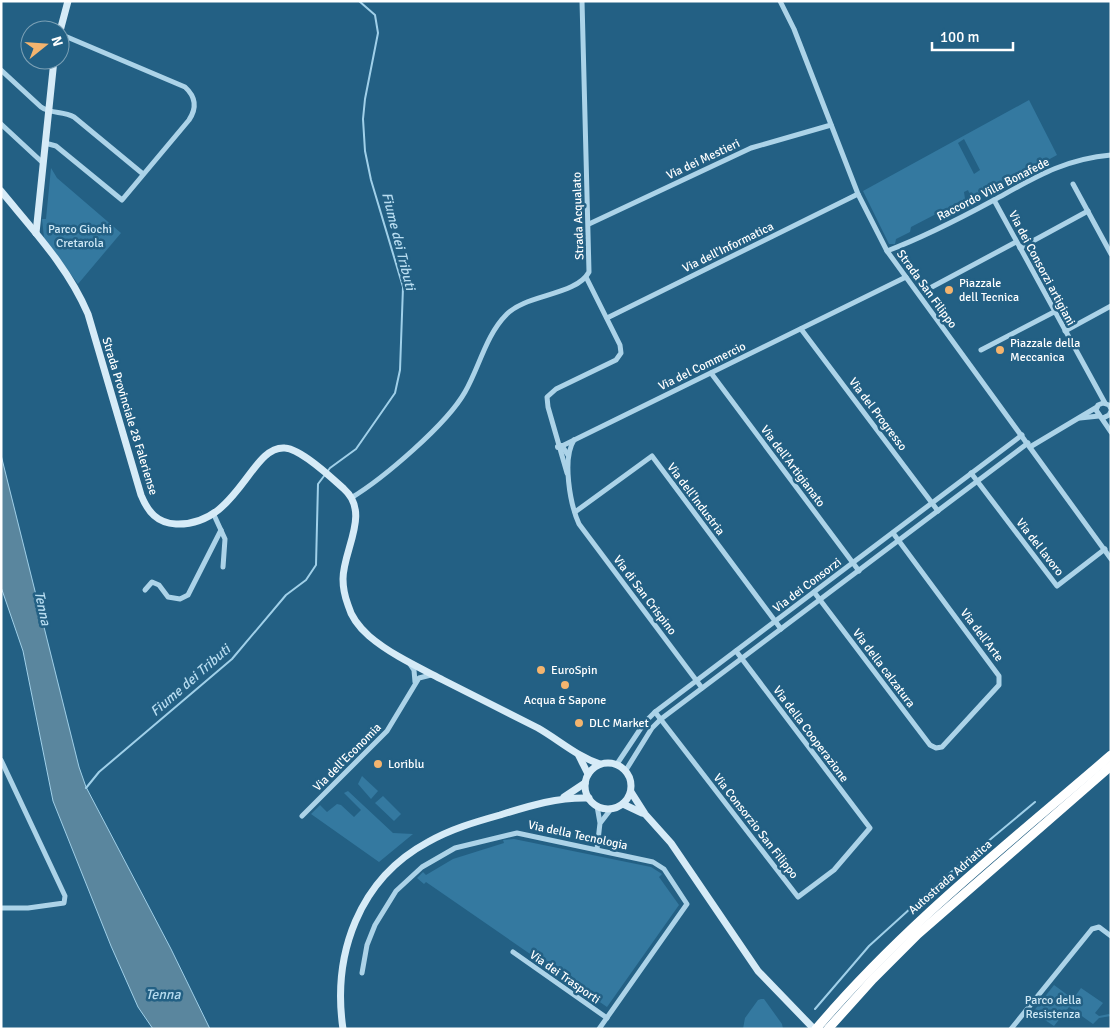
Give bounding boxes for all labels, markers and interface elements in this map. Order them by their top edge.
north arrow [20,20,70,70]
scale bar [932,20,1013,52]
text: 100 m [940,28,980,46]
text: N [47,34,67,48]
street label: Via dei Mestieri [664,136,742,183]
street label: Raccordo Villa Bonafede [934,155,1052,224]
street label: Strada Acqualato [569,172,588,260]
water label: Fiume dei Tributi [378,190,419,293]
street label: Via dei Consorzi artigiani [1005,208,1078,328]
street label: Via dell'Informatica [680,219,776,276]
park label: Parco Giochi Cretarola [48,222,112,251]
street label: Strada San Filippo [893,247,960,332]
place label: Piazzale dell Tecnica [959,276,1019,305]
marker: Piazzale dell Tecnica [943,284,955,296]
street label: Strada Provinciale 28 Faleriense [98,335,161,497]
place label: Piazzale della Meccanica [1010,336,1080,365]
street label: Via del Commercio [656,339,748,394]
marker: Piazzale della Meccanica [994,344,1006,356]
street label: Via del Progresso [845,375,910,454]
street label: Via dell'Artigianato [757,423,828,510]
street label: Via dell'Industria [664,460,728,538]
street label: Via del lavoro [1013,516,1067,579]
street label: Via di San Crispino [610,553,679,638]
street label: Via dei Consorzi [770,555,844,616]
water label: Tenna [31,589,55,628]
street label: Via dell'Arte [957,606,1006,665]
street label: Via della calzatura [849,626,918,711]
water label: Fiume dei Tributi [147,640,235,720]
place label: EuroSpin [551,663,597,678]
marker: EuroSpin [535,664,547,676]
marker: Acqua & Sapone [559,679,571,691]
street label: Via della Cooperazione [769,683,852,785]
place label: Acqua & Sapone [524,693,606,708]
place label: DLC Market [589,716,649,731]
marker: DLC Market [573,717,585,729]
street label: Via dell'Economia [310,720,385,795]
place label: Loriblu [388,757,424,772]
marker: Loriblu [372,758,384,770]
street label: Via Consorzio San Filippo [710,771,801,882]
street label: Via della Tecnologia [527,818,629,853]
street label: Autostrada Adriatica [906,837,995,918]
street label: Via dei Trasporti [526,947,603,1007]
water label: Tenna [145,986,181,1003]
park label: Parco della Resistenza [1025,993,1081,1022]

